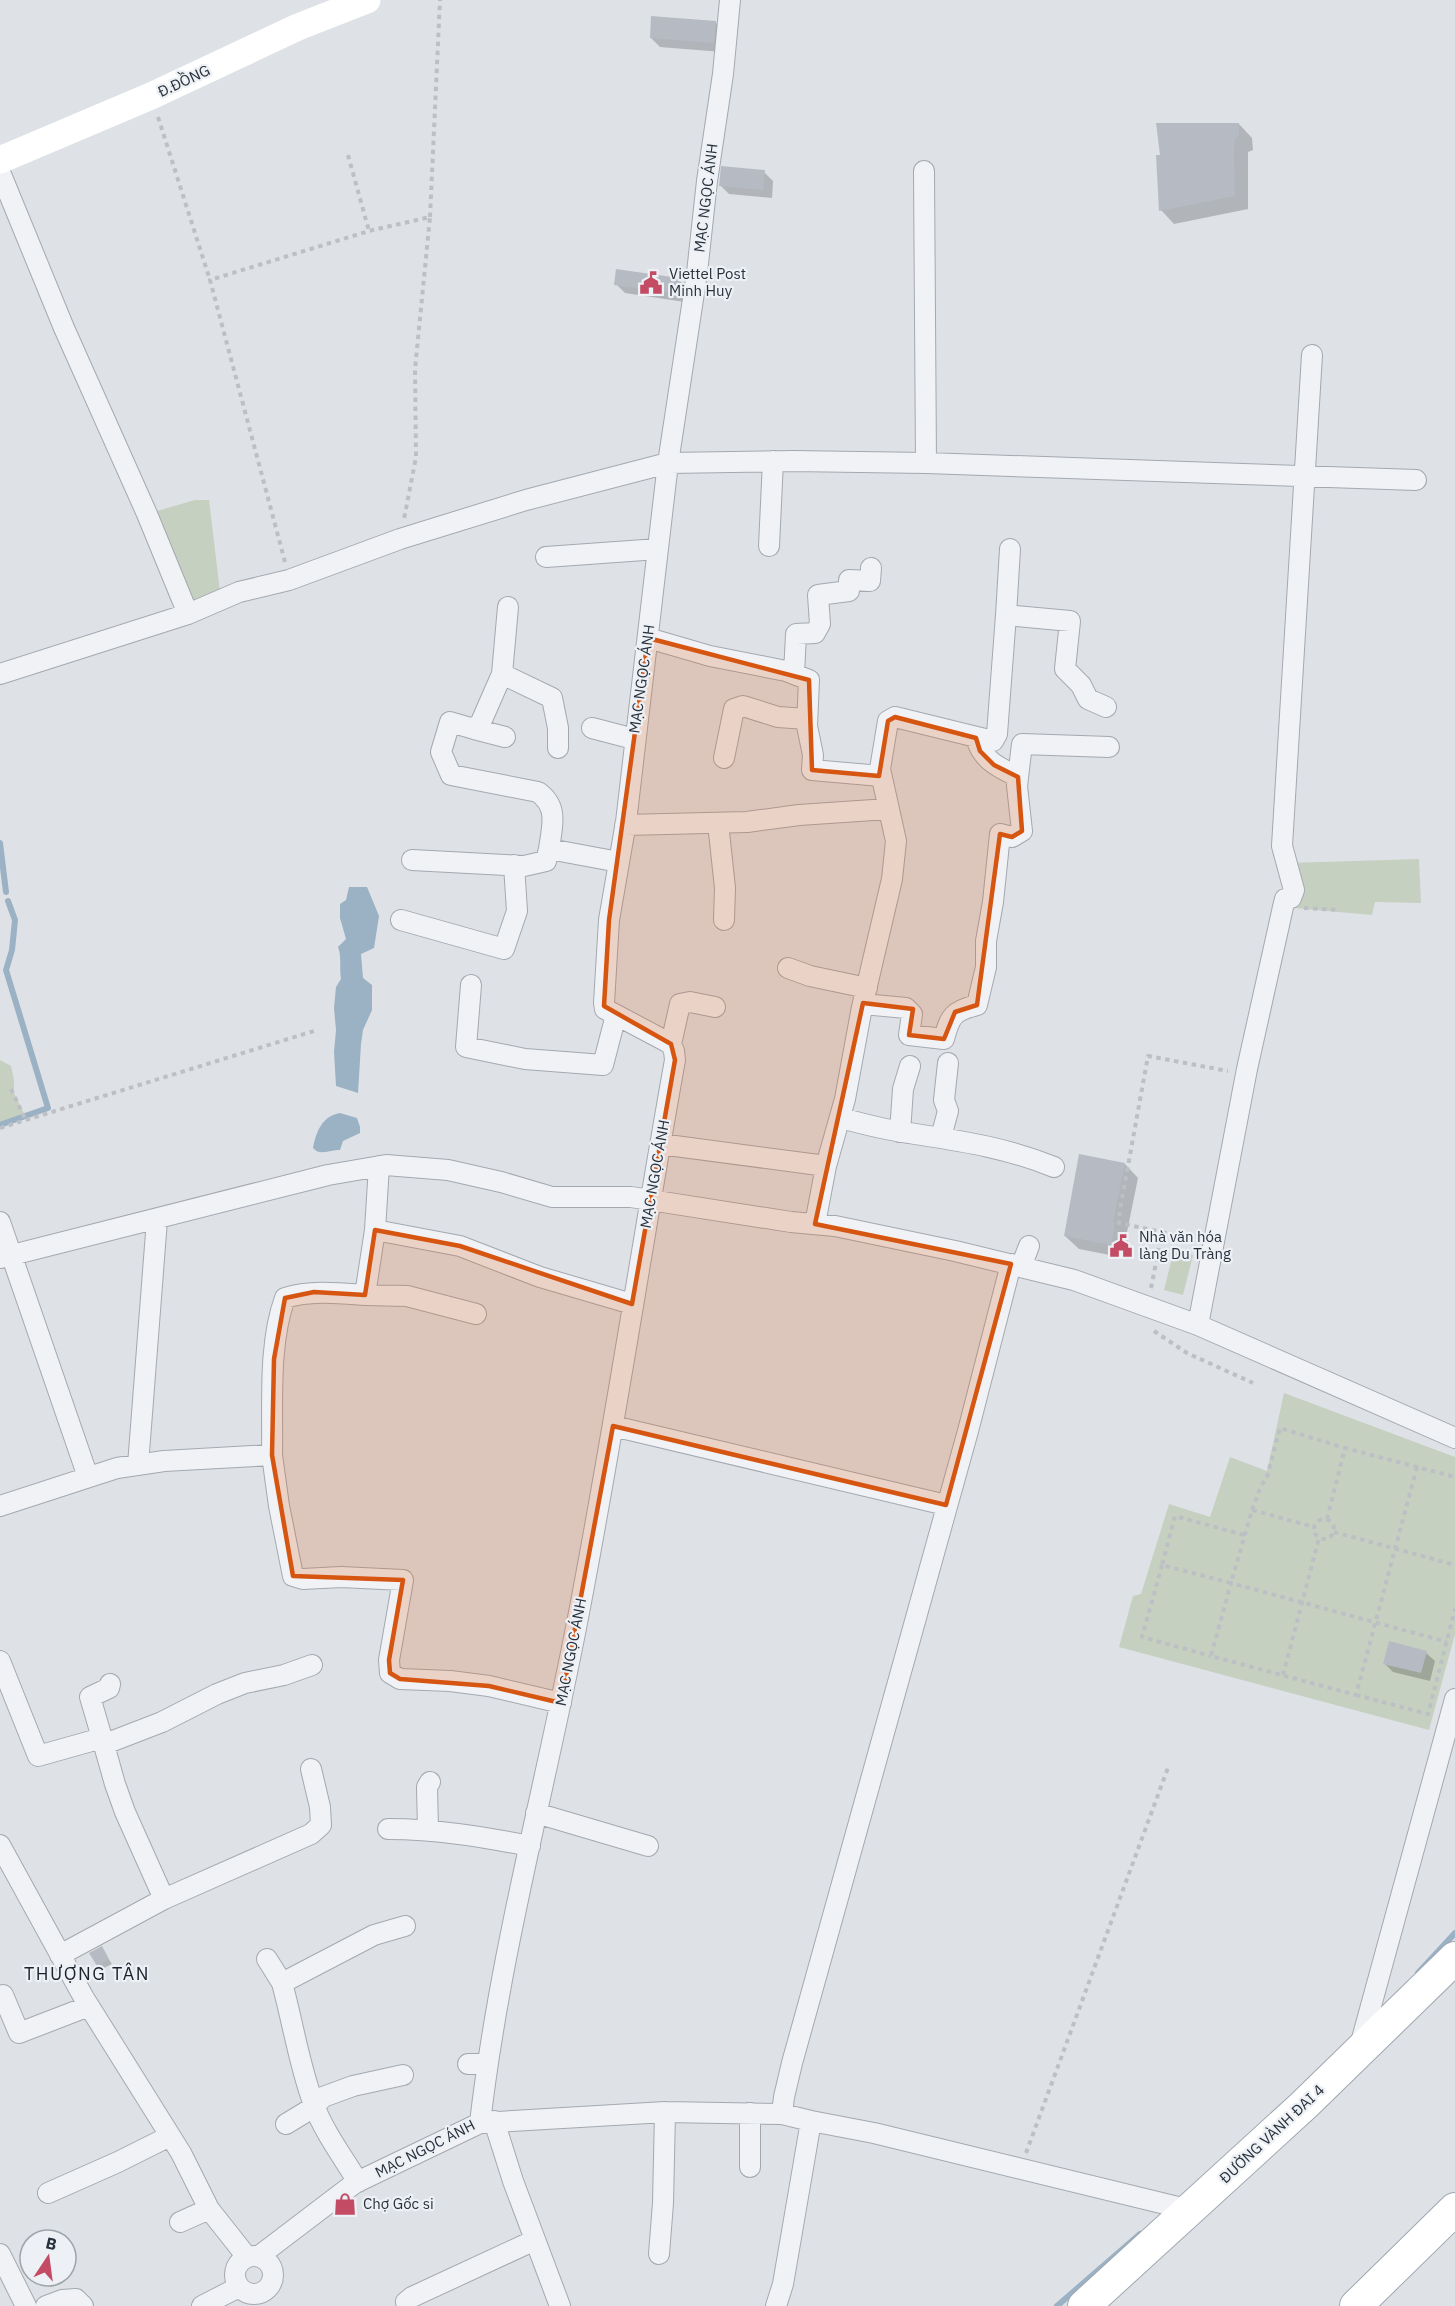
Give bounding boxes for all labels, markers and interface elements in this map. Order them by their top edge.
street label: Đ.ĐỒNG [154,58,213,101]
street label: MẠC NGỌC ÁNH [689,142,722,254]
place label: Viettel Post Minh Huy [669,264,746,300]
public building icon: Viettel Post Minh Huy [638,270,664,296]
street label: MẠC NGỌC ÁNH [624,623,659,735]
street label: MẠC NGỌC ÁNH [636,1118,673,1230]
place label: Nhà văn hóa làng Du Tràng [1139,1227,1231,1263]
public building icon: Nhà văn hóa làng Du Tràng [1108,1233,1134,1259]
street label: MẠC NGỌC ÁNH [551,1596,590,1708]
district label: THƯỢNG TÂN [24,1962,150,1985]
street label: ĐƯỜNG VÀNH ĐAI 4 [1215,2080,1328,2187]
street label: MẠC NGỌC ÁNH [372,2115,478,2182]
shop icon: Chợ Gốc si [332,2191,358,2217]
place label: Chợ Gốc si [363,2194,434,2213]
north arrow [18,2228,78,2288]
text: B [44,2232,59,2254]

